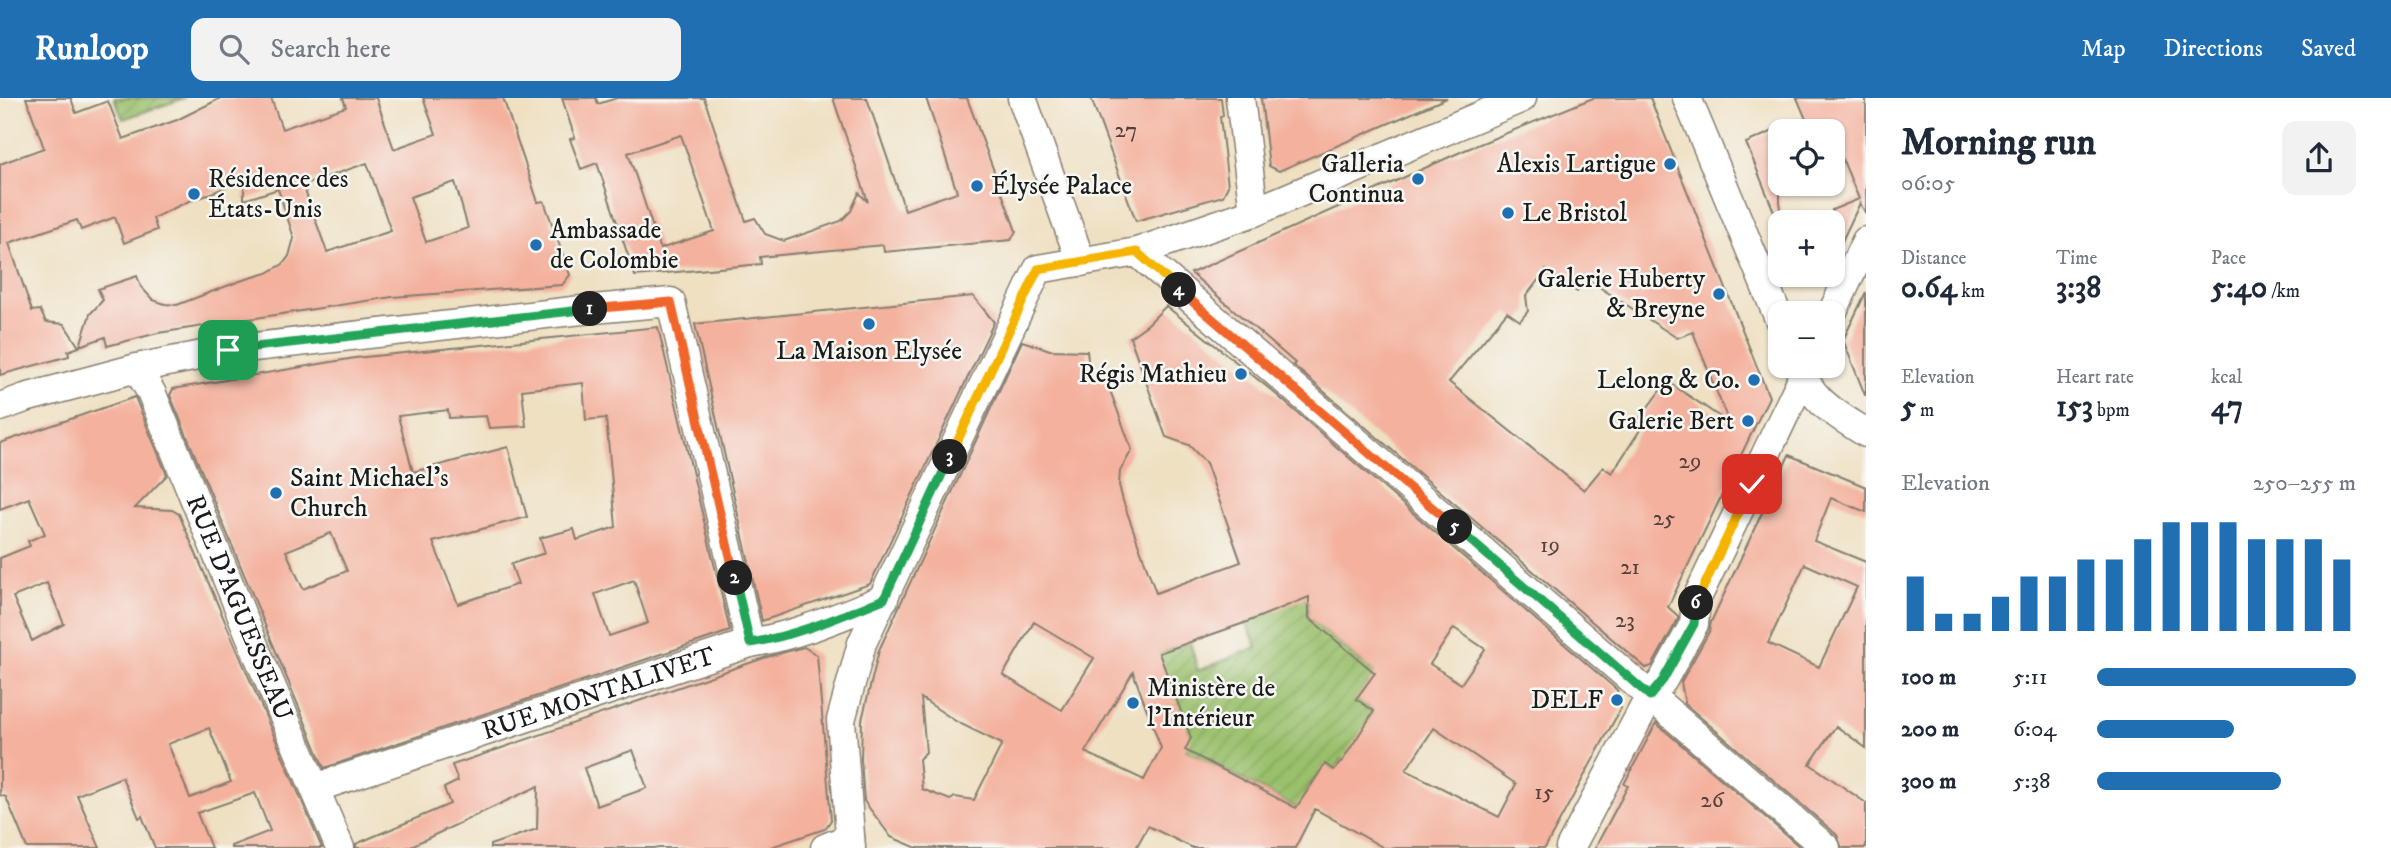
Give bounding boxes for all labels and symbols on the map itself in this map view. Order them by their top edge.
house number: 27 [1115,116,1137,145]
place label: Galleria Continua [1309,148,1404,211]
place label: Alexis Lartigue [1497,148,1656,181]
marker: Alexis Lartigue [1662,156,1678,172]
place label: Résidence des États-Unis [208,163,349,226]
place label: Élysée Palace [991,170,1132,203]
marker: Galleria Continua [1410,171,1426,187]
marker: Élysée Palace [969,178,985,194]
marker: Résidence des États-Unis [186,186,202,202]
place label: Le Bristol [1522,197,1627,230]
marker: Le Bristol [1500,205,1516,221]
place label: Ambassade de Colombie [550,214,679,277]
marker: Ambassade de Colombie [528,237,544,253]
place label: Galerie Huberty & Breyne [1537,263,1706,326]
pin: 4 [1162,272,1196,308]
marker: Galerie Huberty & Breyne [1711,286,1727,302]
pin: 1 [572,292,608,326]
marker: La Maison Elysée [861,316,877,332]
pin [198,320,258,380]
place label: La Maison Elysée [776,335,962,368]
place label: Régis Mathieu [1079,358,1227,391]
place label: Lelong & Co. [1597,364,1740,397]
marker: Régis Mathieu [1233,366,1249,382]
marker: Lelong & Co. [1746,372,1762,388]
place label: Galerie Bert [1608,405,1734,438]
marker: Galerie Bert [1740,413,1756,429]
pin: 3 [932,440,968,474]
house number: 29 [1679,447,1701,476]
pin [1722,454,1782,514]
place label: Saint Michael's Church [290,462,449,525]
marker: Saint Michael's Church [268,485,284,501]
street label: RUE D'AGUESSEAU [178,490,300,726]
house number: 25 [1653,504,1675,533]
pin: 5 [1438,510,1472,544]
house number: 19 [1540,531,1560,560]
house number: 21 [1620,553,1640,582]
pin: 2 [718,560,752,596]
pin: 6 [1678,586,1714,620]
house number: 23 [1615,606,1635,635]
street label: RUE MONTALIVET [478,639,720,748]
place label: Ministère de l'Intérieur [1147,672,1275,735]
place label: DELF [1531,684,1603,717]
marker: DELF [1609,692,1625,708]
marker: Ministère de l'Intérieur [1125,695,1141,711]
house number: 15 [1534,778,1554,807]
house number: 26 [1700,786,1725,815]

